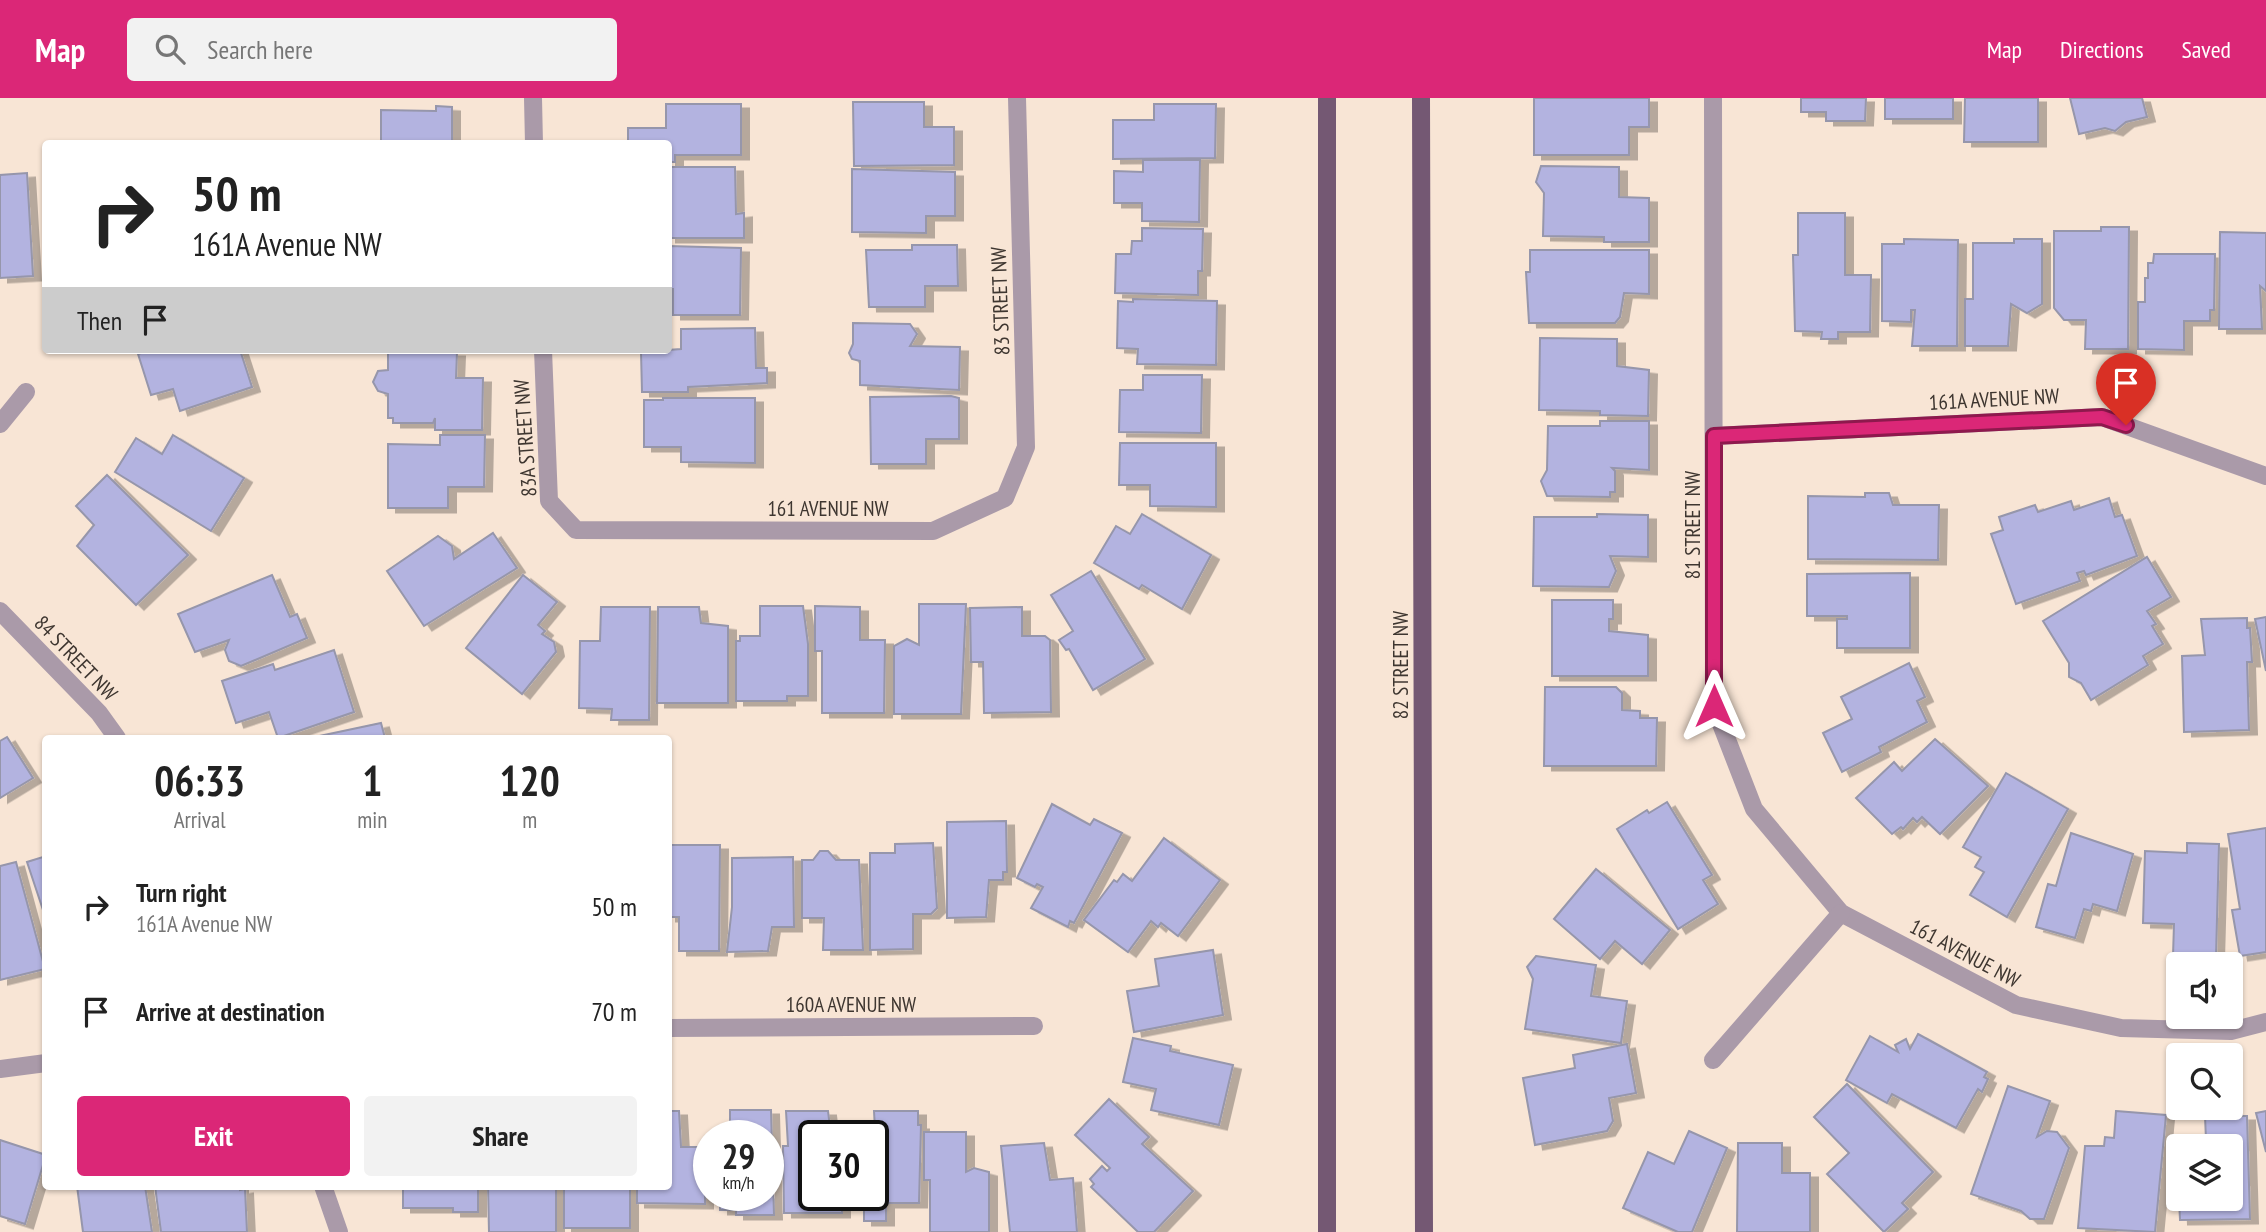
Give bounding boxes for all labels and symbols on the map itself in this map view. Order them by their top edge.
street label: 83 STREET NW [985,246,1015,356]
pin [2096,353,2156,425]
street label: 83A STREET NW [507,378,543,498]
street label: 161A AVENUE NW [1928,382,2060,416]
street label: 81 STREET NW [1679,471,1706,579]
street label: 161 AVENUE NW [767,495,889,522]
street label: 84 STREET NW [29,610,123,706]
street label: 82 STREET NW [1387,611,1414,719]
position arrow [1677,669,1751,743]
street label: 161 AVENUE NW [1905,913,2025,993]
street label: 160A AVENUE NW [786,991,916,1018]
speed limit sign: 30 [798,1120,889,1211]

